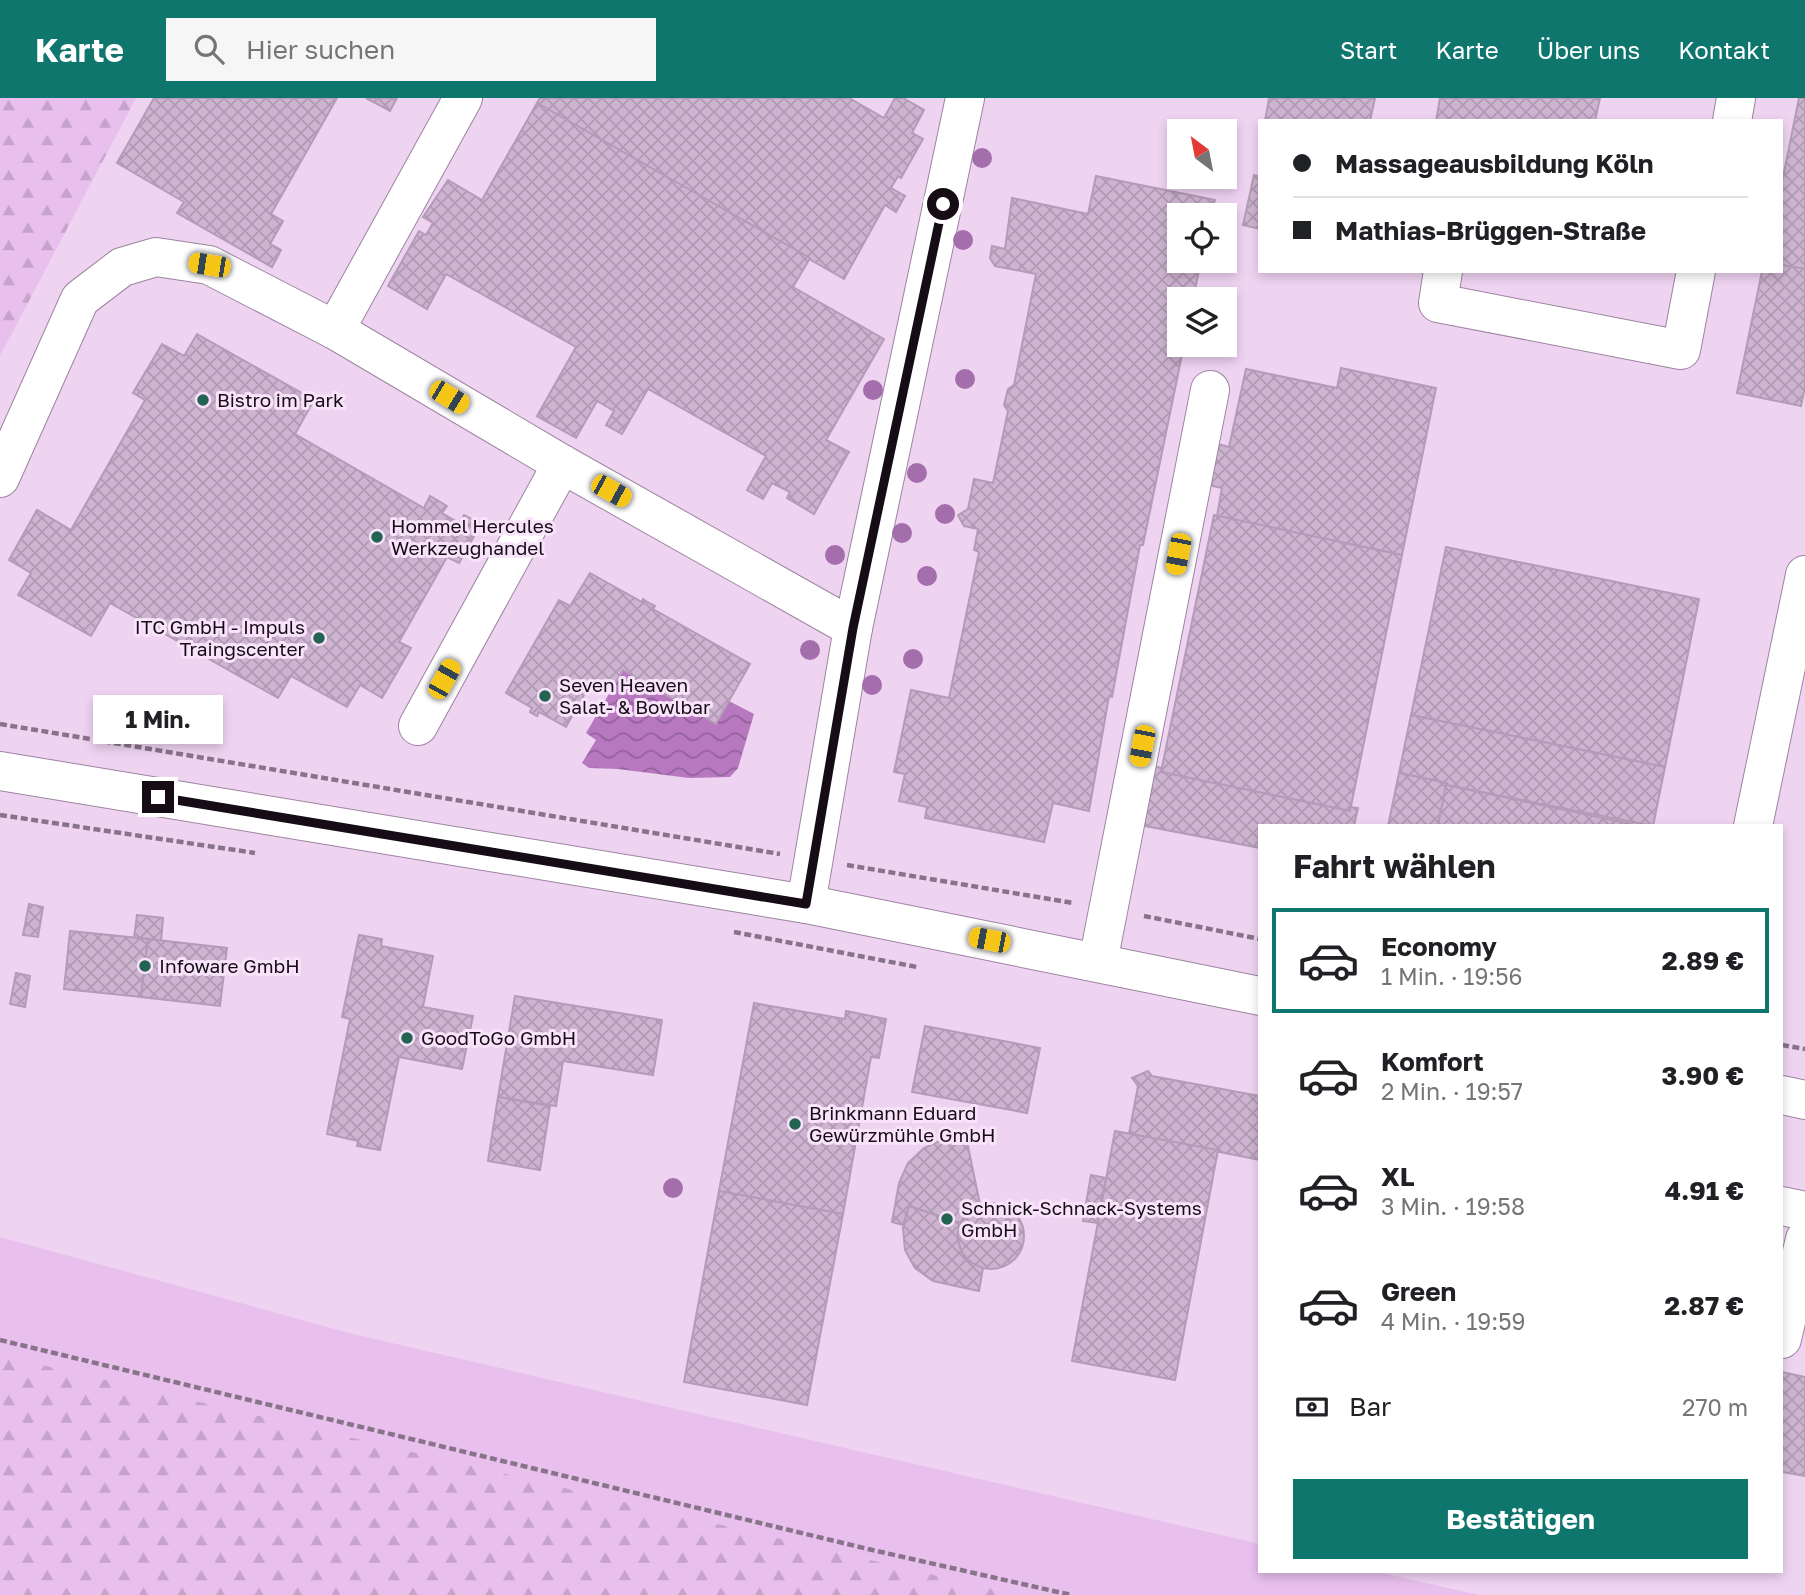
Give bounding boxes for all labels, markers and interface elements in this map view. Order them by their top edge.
search box [166,18,656,81]
text: Karte [35,30,124,69]
icon: search [190,30,228,68]
text: Hier suchen [246,34,395,65]
text: Start [1340,35,1397,64]
text: Karte [1435,35,1499,64]
text: Über uns [1537,35,1640,64]
text: Kontakt [1678,35,1770,64]
north arrow [1167,119,1237,189]
map controls [1167,119,1237,357]
text: Massageausbildung Köln [1335,148,1654,179]
route start [927,188,959,220]
button: locate [1167,203,1237,273]
text: Mathias-Brüggen-Straße [1335,215,1646,246]
car [187,251,232,279]
button: layers [1167,287,1237,357]
car [426,377,473,417]
place label: Bistro im Park [217,388,344,411]
marker: Bistro im Park [195,392,211,408]
car [588,472,635,510]
place label: Hommel Hercules Werkzeughandel [391,514,554,559]
marker: Hommel Hercules Werkzeughandel [369,529,385,545]
car [1164,531,1193,577]
place label: ITC GmbH - Impuls Traingscenter [135,615,306,660]
marker: ITC GmbH - Impuls Traingscenter [311,630,327,646]
car [425,656,464,702]
place label: Seven Heaven Salat- & Bowlbar [559,673,711,718]
marker: Seven Heaven Salat- & Bowlbar [537,688,553,704]
callout: 1 Min. [93,696,223,744]
text: 1 Min. [125,705,191,733]
car [1128,723,1157,769]
route end [142,781,174,813]
text: Fahrt wählen [1293,847,1496,885]
car [967,926,1012,954]
icon: car [1297,929,1360,992]
text: Economy [1381,931,1497,962]
text: 2.89 € [1662,945,1744,976]
place label: Infoware GmbH [159,954,300,977]
marker: Infoware GmbH [137,958,153,974]
text: 1 Min. · 19:56 [1381,962,1523,990]
place label: GoodToGo GmbH [421,1026,576,1049]
marker: GoodToGo GmbH [399,1030,415,1046]
icon: car [1297,1044,1360,1107]
text: Komfort [1381,1046,1484,1077]
text: 3.90 € [1662,1060,1744,1091]
text: 2 Min. · 19:57 [1381,1077,1523,1105]
place label: Brinkmann Eduard Gewürzmühle GmbH [809,1101,995,1146]
marker: Brinkmann Eduard Gewürzmühle GmbH [787,1116,803,1132]
icon: car [1297,1159,1360,1222]
text: XL [1381,1161,1415,1192]
text: 4.91 € [1665,1175,1744,1206]
text: 3 Min. · 19:58 [1381,1192,1525,1220]
place label: Schnick-Schnack-Systems GmbH [961,1196,1202,1241]
marker: Schnick-Schnack-Systems GmbH [939,1211,955,1227]
icon: car [1297,1274,1360,1337]
text: Green [1381,1276,1456,1307]
text: 2.87 € [1664,1290,1744,1321]
text: 4 Min. · 19:59 [1381,1307,1525,1335]
icon: cash [1293,1388,1331,1426]
text: Bar [1349,1391,1391,1422]
text: 270 m [1682,1393,1748,1421]
button: Bestätigen [1293,1479,1748,1559]

